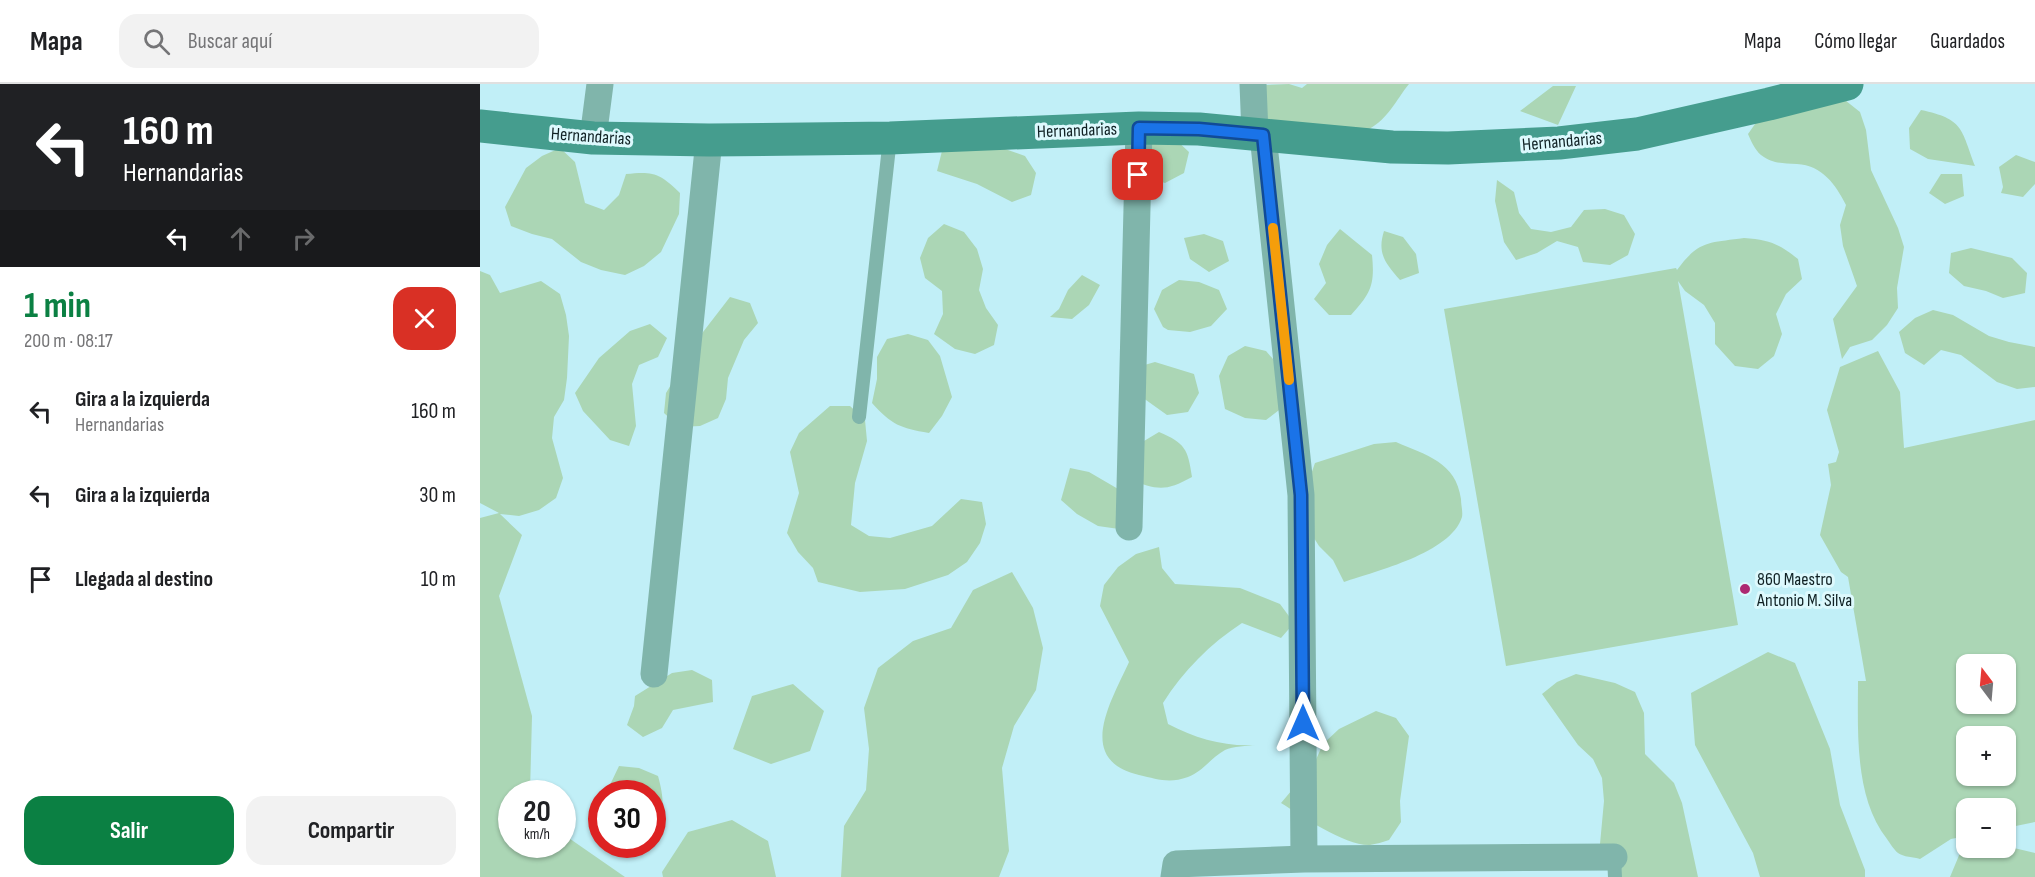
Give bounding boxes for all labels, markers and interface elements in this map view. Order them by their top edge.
search box [119,14,539,68]
text: Mapa [30,25,83,58]
icon: search [140,25,173,58]
text: Buscar aquí [188,28,272,55]
text: Mapa [1744,29,1781,54]
text: Cómo llegar [1814,29,1897,54]
text: Guardados [1930,29,2005,54]
text: 160 m [123,106,214,157]
icon: left [24,108,102,186]
street label: Hernandarias [1037,119,1117,142]
street label: Hernandarias [550,123,632,150]
street label: Hernandarias [1521,128,1603,155]
pin [1112,149,1163,200]
text: Hernandarias [123,157,243,189]
icon: arrive [1121,158,1154,191]
icon: left [161,222,194,255]
icon: ahead [224,222,257,255]
icon: right [287,222,320,255]
text: 1 min [24,285,91,328]
button: close [393,287,456,350]
text: 200 m · 08:17 [24,329,113,353]
text: Gira a la izquierda [75,386,210,413]
icon: left [24,395,57,428]
text: 160 m [411,398,456,425]
text: Hernandarias [75,413,164,437]
icon: left [24,479,57,512]
text: Gira a la izquierda [75,482,210,509]
text: 30 m [419,482,456,509]
icon: arrive [24,563,57,596]
text: Llegada al destino [75,566,213,593]
text: 10 m [421,566,456,593]
place label: 860 Maestro Antonio M. Silva [1756,569,1852,611]
marker: 860 Maestro Antonio M. Silva [1738,582,1752,596]
north arrow [1956,654,2016,714]
map controls [1956,654,2016,858]
position arrow [1271,691,1335,755]
button: + [1956,726,2016,786]
speed limit sign: 30 [588,780,666,858]
text: 20 [523,794,551,830]
button: Salir [24,796,234,865]
button: Compartir [246,796,456,865]
button: − [1956,798,2016,858]
text: km/h [524,825,550,844]

